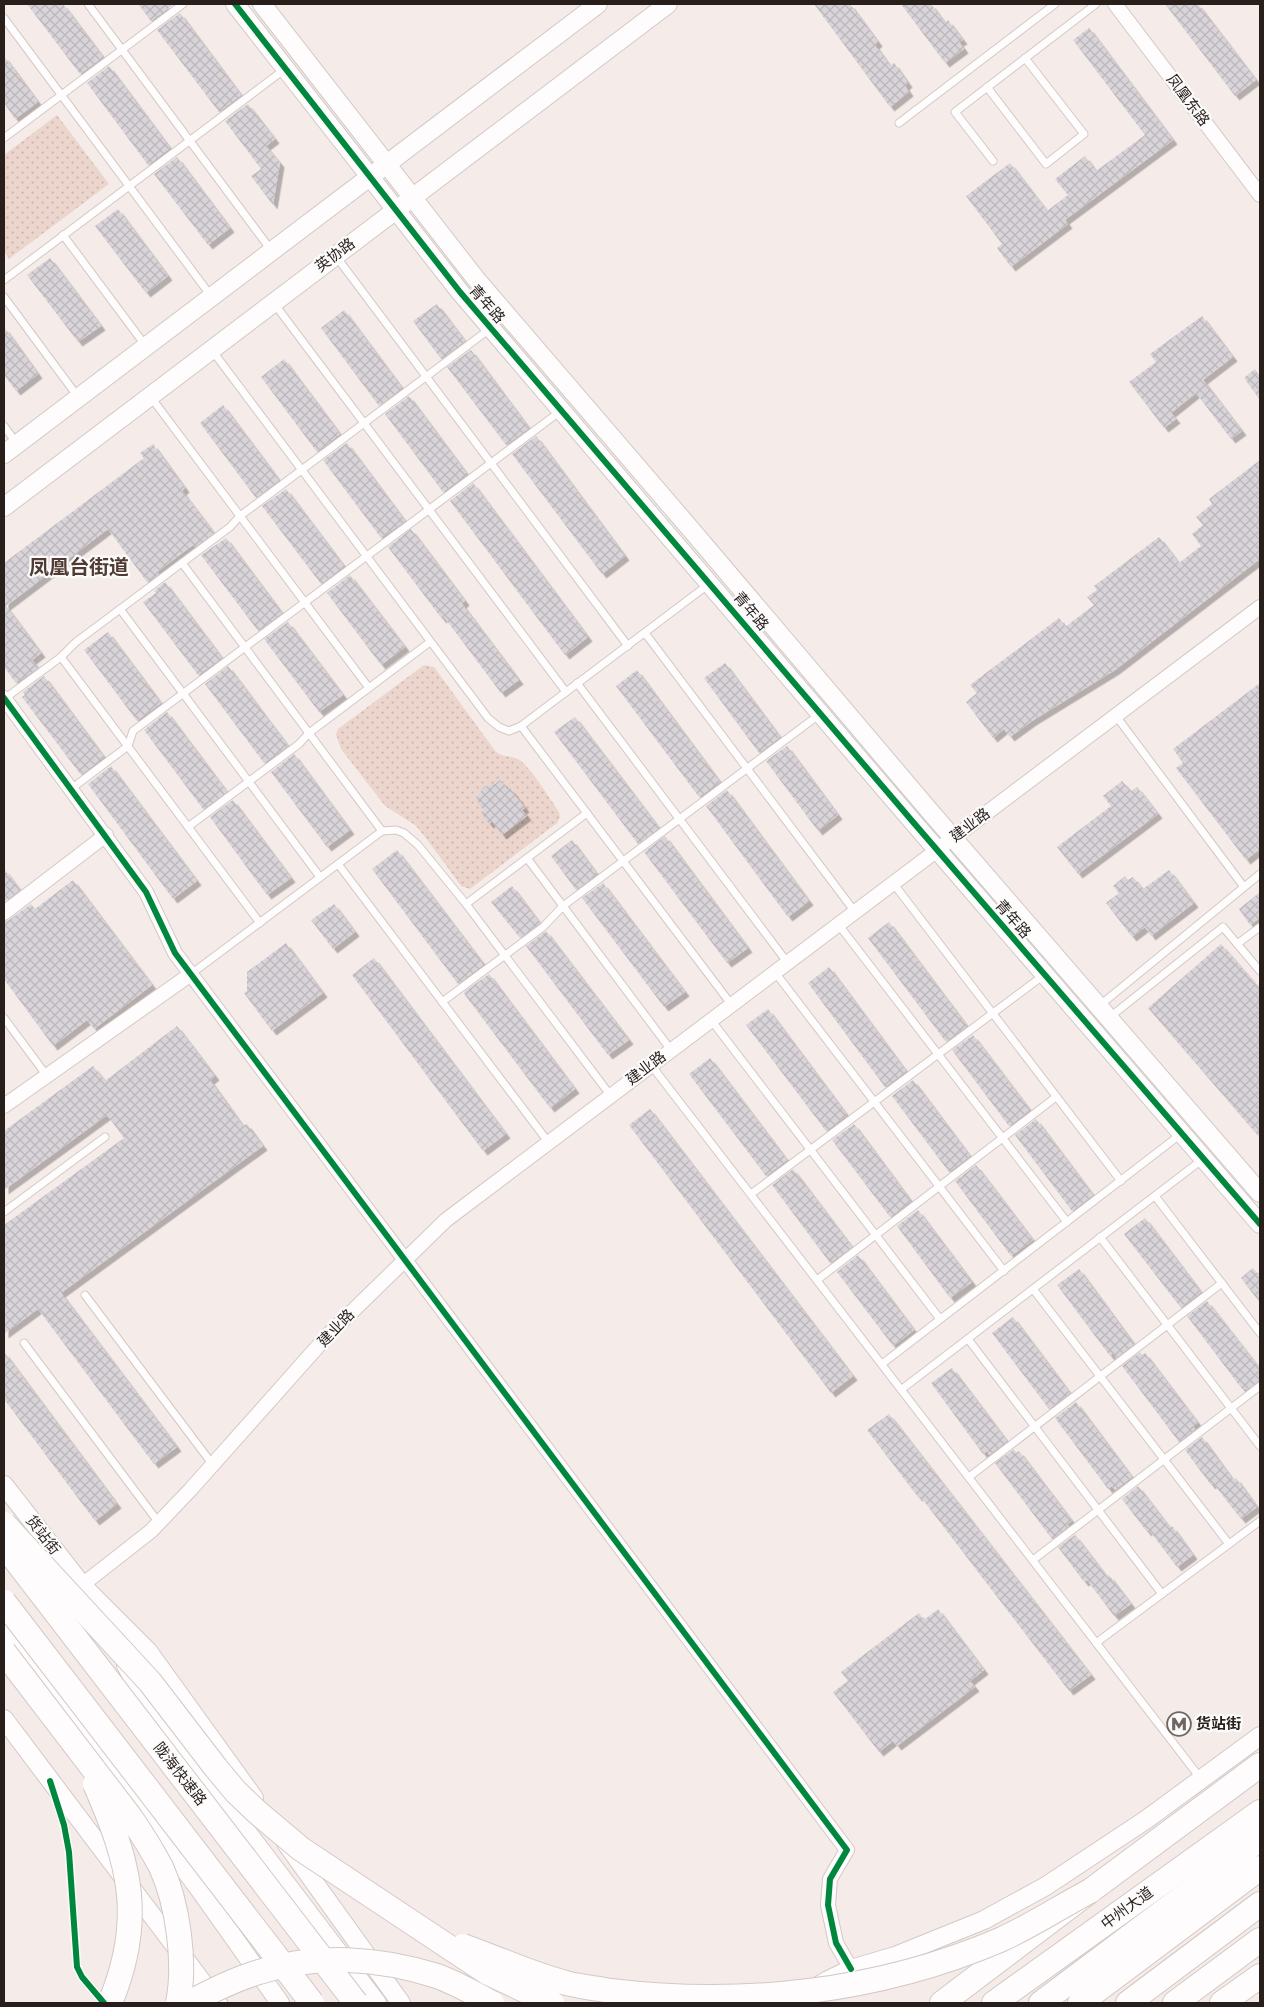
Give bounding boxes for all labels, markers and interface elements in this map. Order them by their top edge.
street label: 凤凰东路 [1162,70,1214,130]
street label: 英协路 [311,233,359,277]
street label: 青年路 [465,280,509,328]
district label: 凤凰台街道 [29,554,129,581]
street label: 青年路 [729,587,773,635]
street label: 建业路 [946,803,994,847]
street label: 青年路 [991,895,1035,943]
street label: 建业路 [622,1046,670,1090]
street label: 建业路 [313,1305,359,1351]
street label: 货站街 [21,1511,65,1559]
metro station icon: 货站街 [1166,1711,1192,1737]
place label: 货站街 [1196,1714,1241,1734]
street label: 陇海快速路 [149,1738,211,1810]
street label: 中州大道 [1097,1882,1157,1934]

